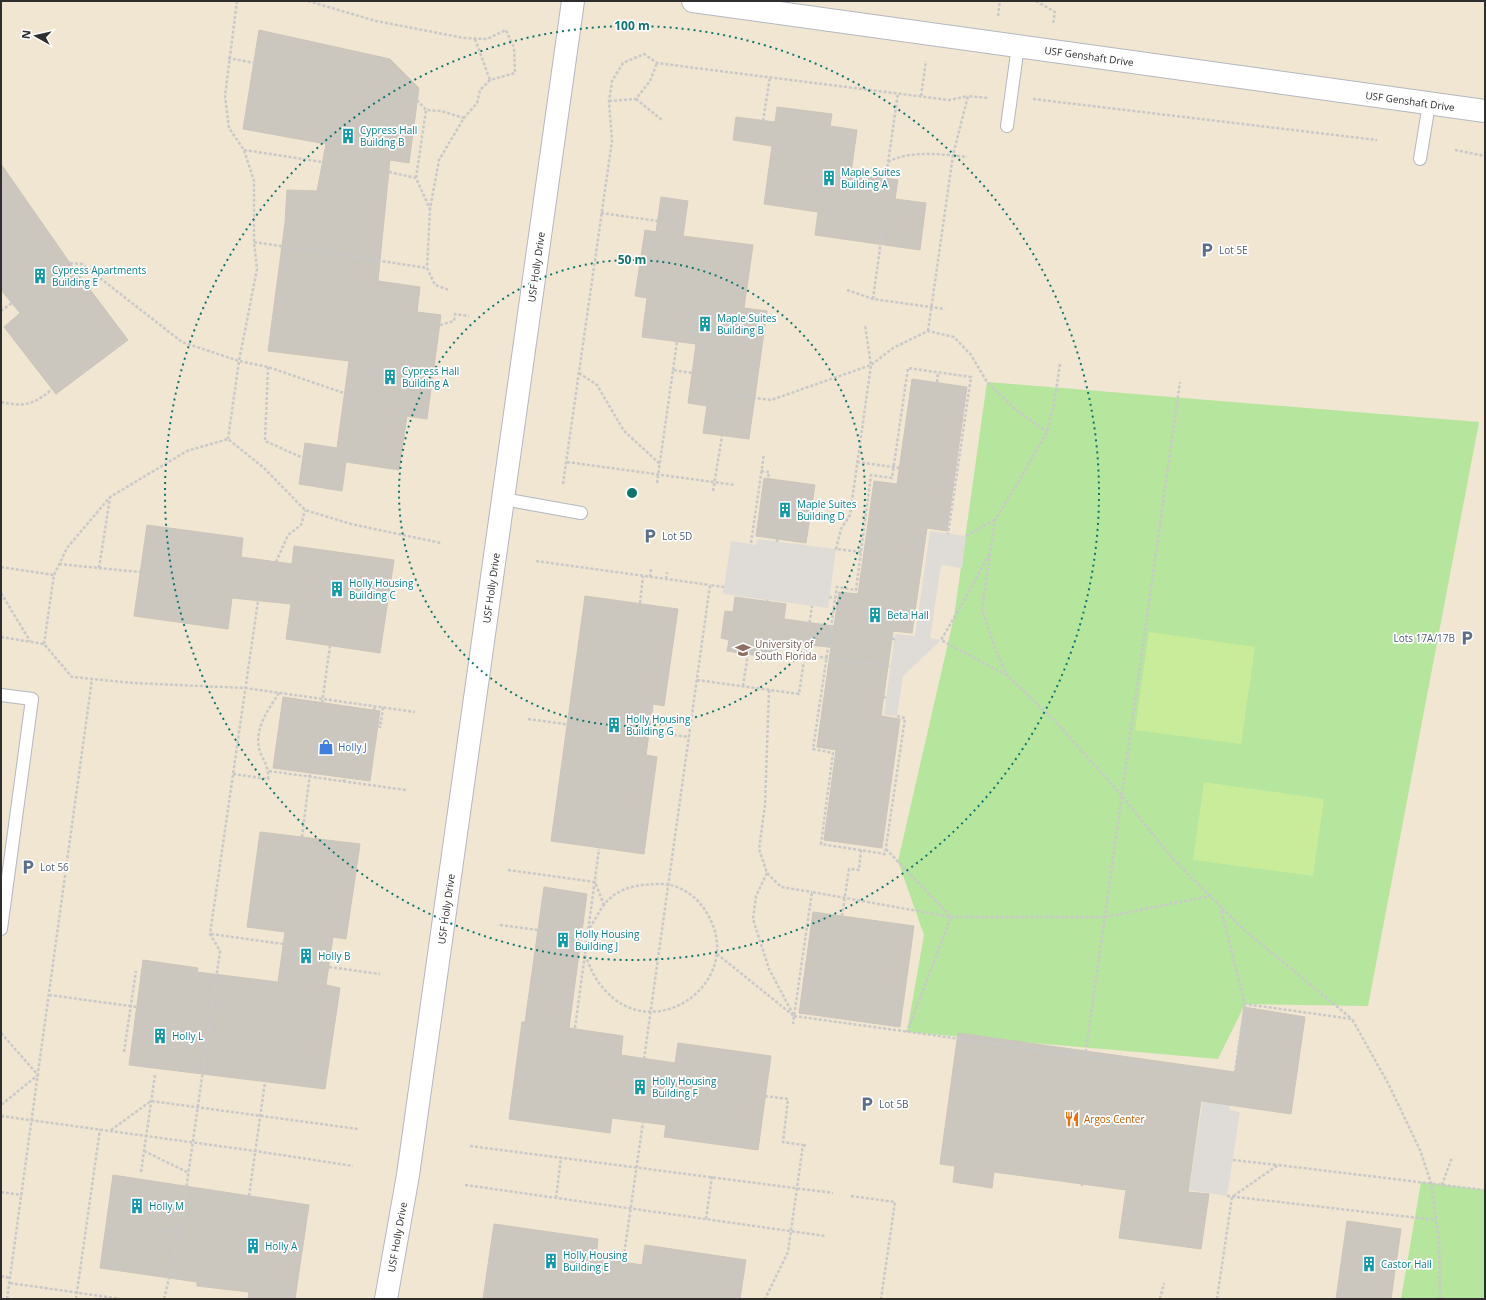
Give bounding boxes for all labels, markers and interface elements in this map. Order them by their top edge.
north arrow [16,16,56,56]
text: 100 m [614,17,650,34]
text: N [18,29,34,40]
street label: USF Genshaft Drive [1043,43,1135,69]
street label: USF Genshaft Drive [1364,88,1456,114]
place label: Cypress Hall Buildng B [360,123,417,149]
building icon: Cypress Hall Buildng B [339,127,357,145]
place label: Maple Suites Building A [841,165,901,191]
building icon: Maple Suites Building A [820,169,838,187]
street label: USF Holly Drive [524,230,548,303]
parking icon: Lot 5E [1198,241,1216,259]
place label: Lot 5E [1219,243,1248,257]
text: 50 m [618,251,646,268]
place label: Cypress Apartments Building E [52,263,146,289]
building icon: Cypress Apartments Building E [31,267,49,285]
place label: Maple Suites Building B [717,311,777,337]
building icon: Maple Suites Building B [696,315,714,333]
place label: Cypress Hall Building A [402,364,459,390]
building icon: Cypress Hall Building A [381,368,399,386]
centre of rings [625,486,639,500]
place label: Maple Suites Building D [797,497,857,523]
building icon: Maple Suites Building D [776,501,794,519]
parking icon: Lot 5D [641,527,659,545]
place label: Lot 5D [662,529,692,543]
street label: USF Holly Drive [479,551,503,624]
place label: Holly Housing Building C [349,576,414,602]
building icon: Holly Housing Building C [328,580,346,598]
building icon: Beta Hall [866,606,884,624]
place label: Beta Hall [887,608,929,622]
parking icon: Lots 17A/17B [1458,629,1476,647]
place label: Lots 17A/17B [1394,631,1455,645]
place label: University of South Florida [755,637,817,663]
school or university icon: University of South Florida [734,641,752,659]
place label: Holly Housing Building G [626,712,691,738]
building icon: Holly Housing Building G [605,716,623,734]
shop icon: Holly J [317,738,335,756]
place label: Holly J [338,740,367,754]
parking icon: Lot 56 [19,858,37,876]
place label: Lot 56 [40,860,69,874]
street label: USF Holly Drive [434,872,458,945]
place label: Holly Housing Building J [575,927,640,953]
building icon: Holly Housing Building J [554,931,572,949]
building icon: Holly B [297,947,315,965]
place label: Holly B [318,949,351,963]
building icon: Holly L [151,1027,169,1045]
place label: Holly L [172,1029,203,1043]
place label: Holly Housing Building F [652,1074,717,1100]
building icon: Holly Housing Building F [631,1078,649,1096]
parking icon: Lot 5B [858,1095,876,1113]
place label: Lot 5B [879,1097,909,1111]
restaurant icon: Argos Center [1063,1110,1081,1128]
place label: Argos Center [1084,1112,1145,1126]
building icon: Holly M [128,1197,146,1215]
place label: Holly M [149,1199,184,1213]
street label: USF Holly Drive [384,1200,410,1273]
building icon: Holly A [244,1237,262,1255]
place label: Holly A [265,1239,298,1253]
place label: Holly Housing Building E [563,1248,628,1274]
building icon: Holly Housing Building E [542,1252,560,1270]
building icon: Castor Hall [1360,1255,1378,1273]
place label: Castor Hall [1381,1257,1432,1271]

